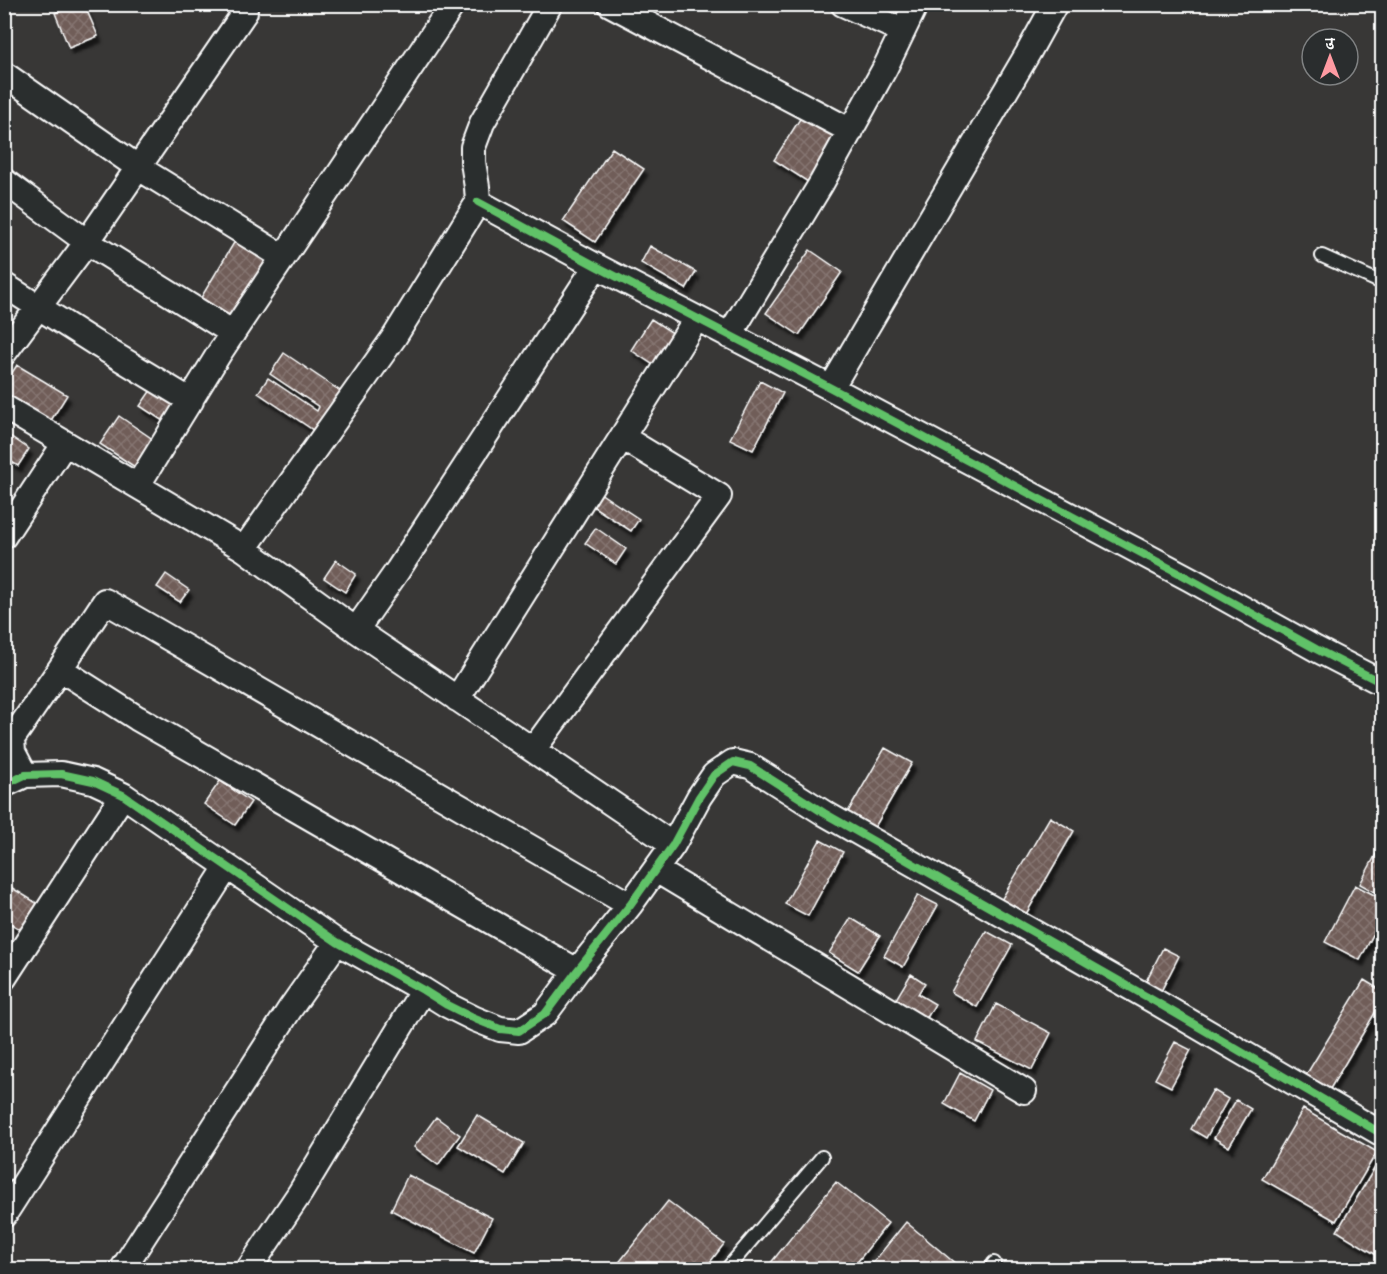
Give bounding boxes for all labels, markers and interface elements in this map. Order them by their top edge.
north arrow [1300,27,1360,87]
text: उ [1324,33,1335,56]

